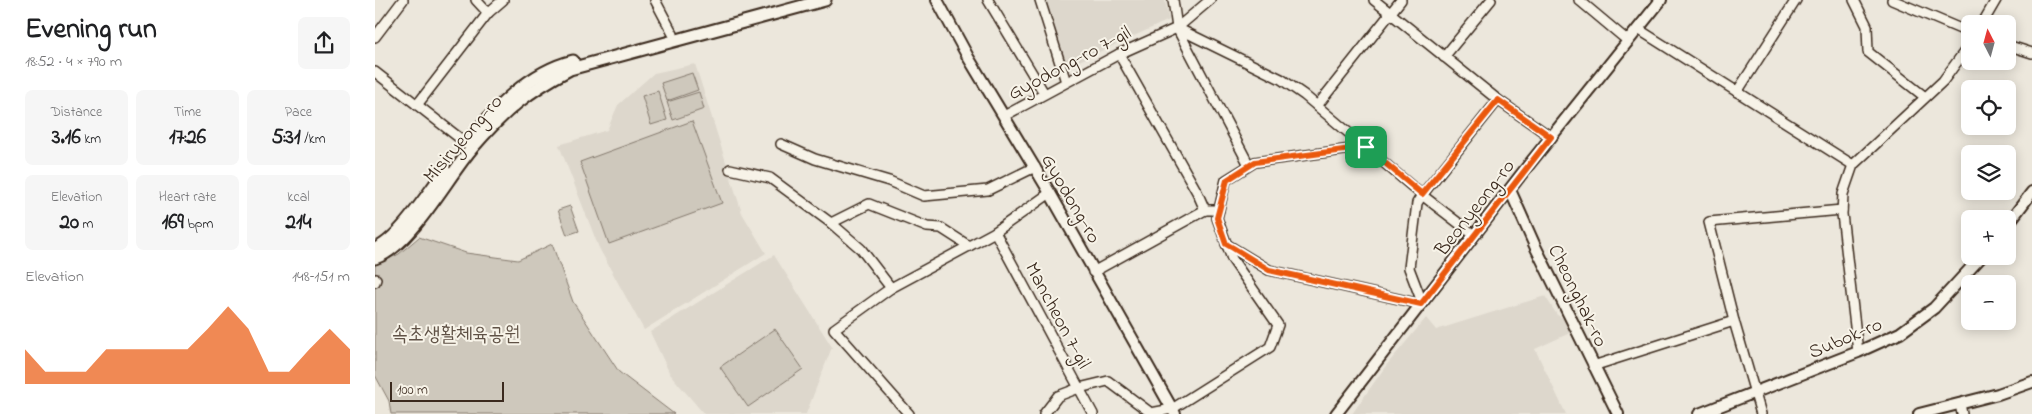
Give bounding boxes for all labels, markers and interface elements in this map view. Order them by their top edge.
text: Evening run [25,10,157,51]
north arrow [1961,15,2016,70]
map controls [1961,15,2016,330]
button: share [298,17,350,69]
street label: Gyodong-ro 7-gil [1003,19,1137,110]
text: 18:52 · 4 × 790 m [25,50,122,74]
button: locate [1961,80,2016,135]
street label: Misiryeong-ro [417,89,511,191]
text: Distance [51,102,102,123]
text: Time [174,102,201,123]
text: Pace [285,102,312,123]
text: 3.16 [52,123,81,153]
text: 17:26 [169,123,206,153]
text: 5:31 [272,123,301,153]
pin [1345,126,1387,168]
text: km [81,129,101,150]
text: /km [301,129,326,150]
icon: arrive [1352,133,1380,161]
button: layers [1961,145,2016,200]
street label: Gyodong-ro [1032,149,1107,250]
street label: Beonyeong-ro [1428,154,1524,265]
text: Elevation [51,187,102,208]
text: Heart rate [159,187,216,208]
text: kcal [287,187,310,208]
text: 20 [60,208,79,238]
text: 169 [162,208,184,238]
text: 214 [286,208,311,238]
button: + [1961,210,2016,265]
text: m [79,214,93,235]
text: bpm [184,214,213,235]
street label: Cheonghak-ro [1538,240,1614,353]
street label: Mancheon 7-gil [1016,258,1097,375]
text: Elevation [25,265,84,289]
text: 148–151 m [292,265,350,289]
button: − [1961,275,2016,330]
street label: Subok-ro [1805,311,1887,368]
park label: 속초생활체육공원 [392,321,520,350]
scale bar [390,379,504,402]
text: 100 m [397,380,428,401]

